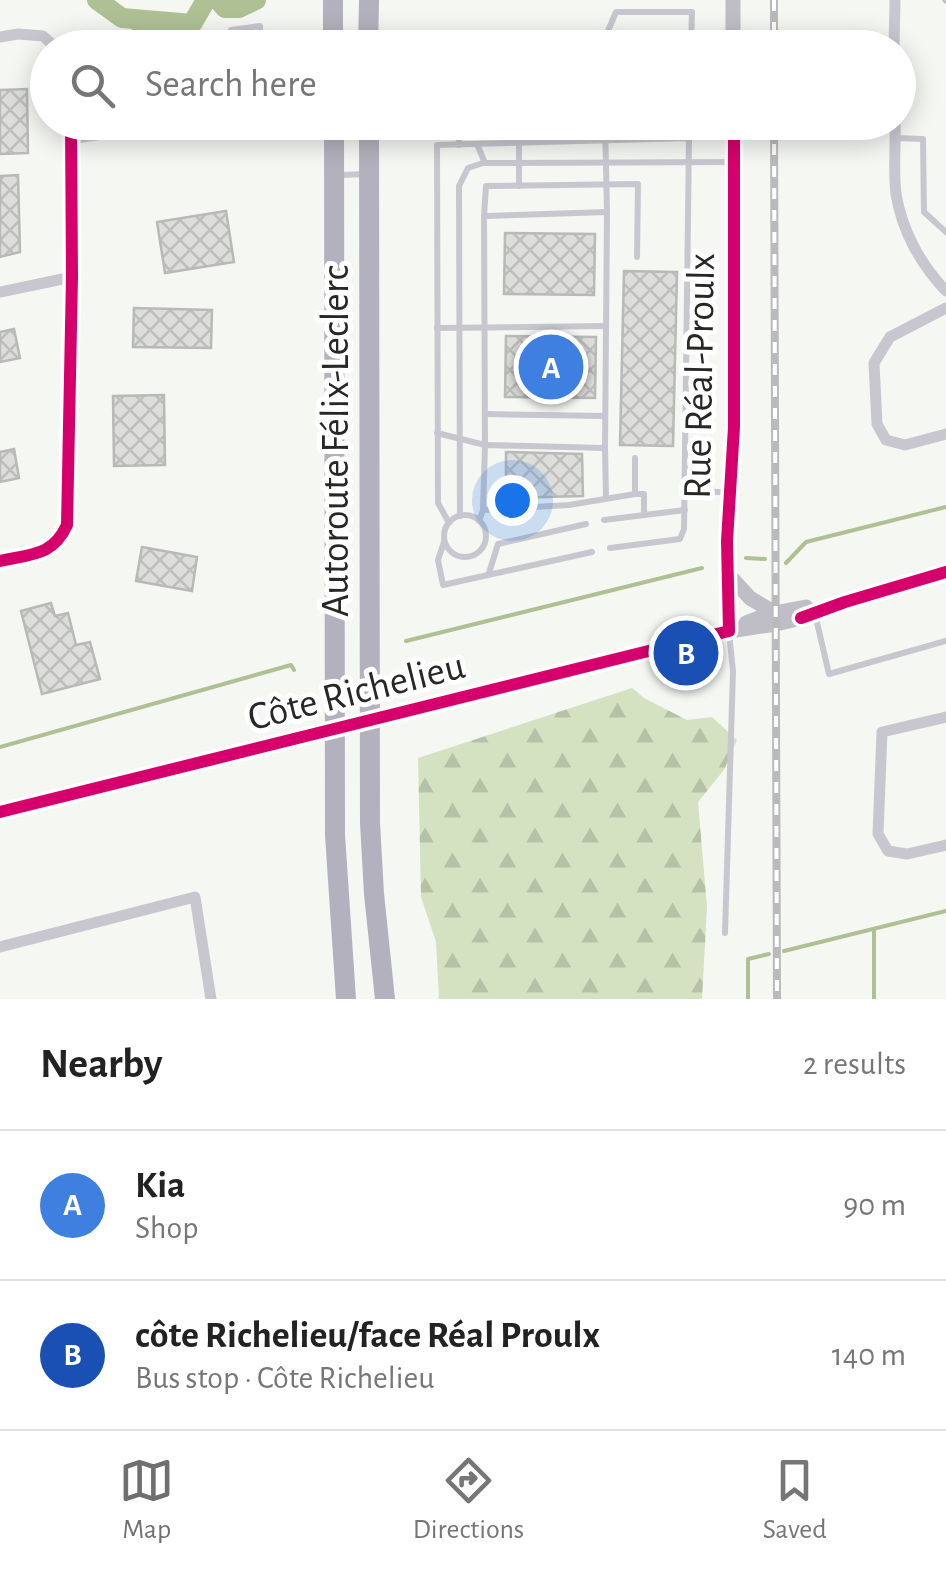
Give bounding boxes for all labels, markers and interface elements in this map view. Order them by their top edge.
search box [30,30,916,140]
icon: search [65,58,120,113]
text: Search here [145,66,317,104]
street label: Rue Réal-Proulx [678,253,722,499]
street label: Autoroute Félix-Leclerc [316,265,356,617]
pin: A [518,330,584,404]
your location [487,475,538,526]
pin: B [654,616,718,690]
street label: Côte Richelieu [244,646,469,738]
text: Nearby [40,1043,163,1085]
text: 2 results [803,1048,906,1080]
text: Kia [135,1167,185,1205]
text: A [63,1189,82,1221]
text: 90 m [843,1189,906,1221]
text: Shop [135,1212,198,1244]
text: côte Richelieu/face Réal Proulx [135,1317,600,1355]
text: B [63,1339,82,1371]
text: 140 m [832,1339,906,1371]
text: Bus stop · Côte Richelieu [135,1362,435,1394]
tab: Map [119,1453,174,1547]
tab: Directions [413,1453,524,1547]
tab: Saved [763,1453,827,1547]

